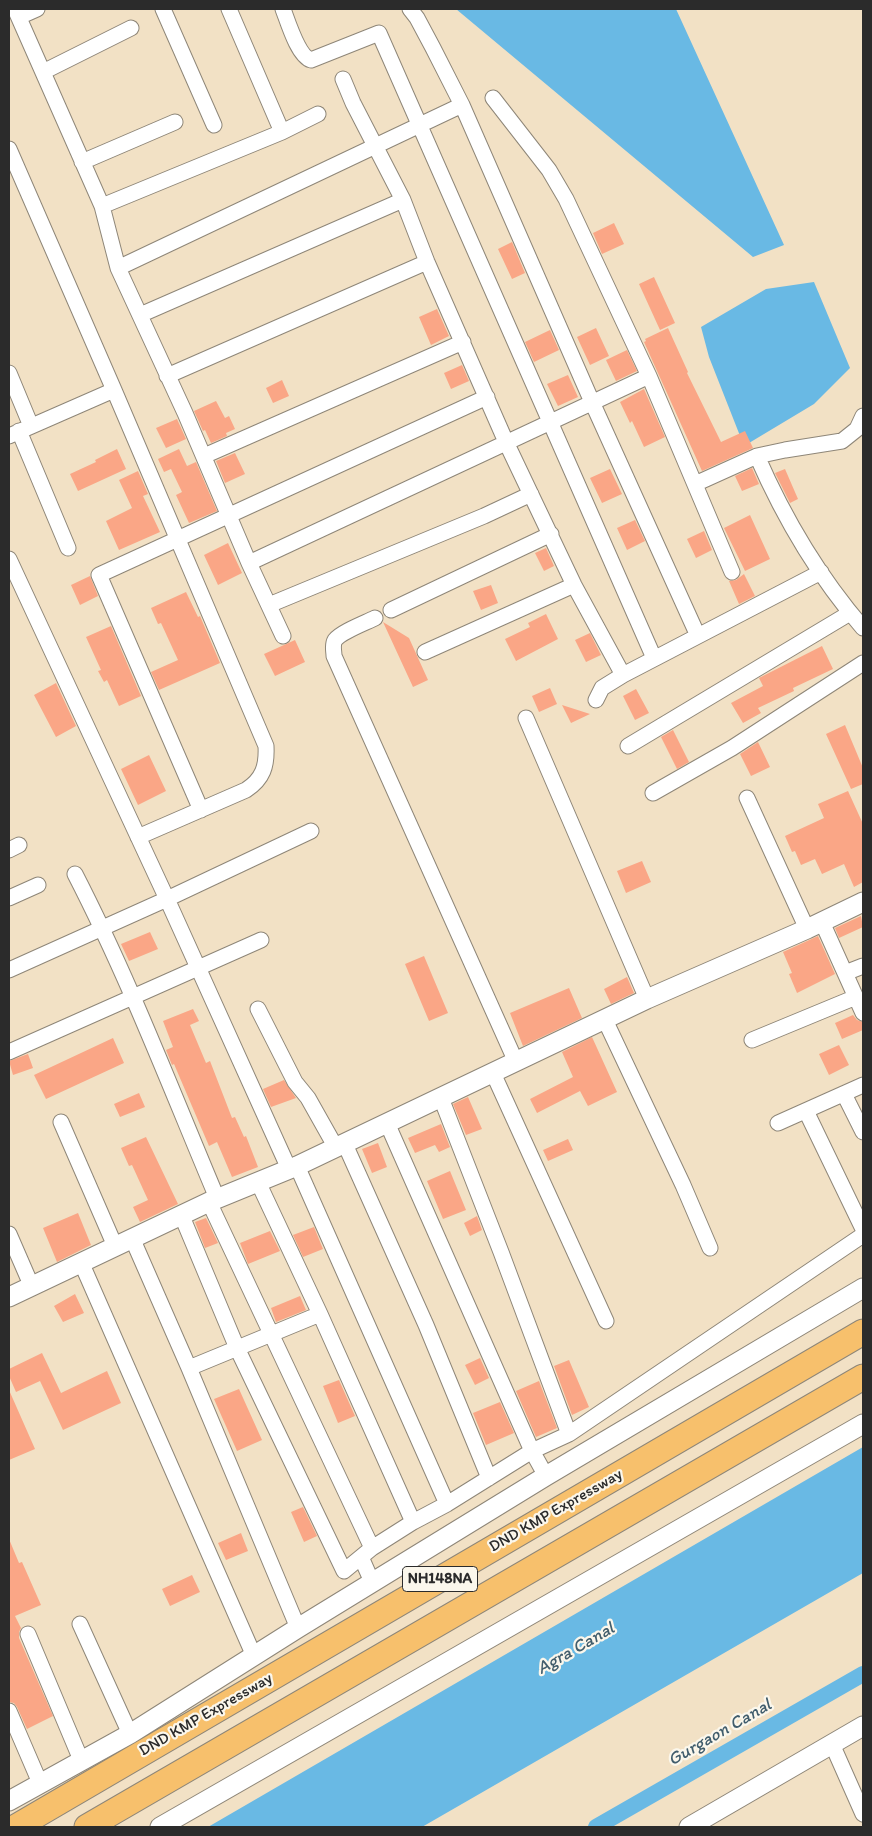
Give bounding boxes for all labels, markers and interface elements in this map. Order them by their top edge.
street label: DND KMP Expressway [486,1465,626,1557]
road number: NH148NA [402,1566,478,1592]
water label: Agra Canal [533,1618,619,1680]
street label: DND KMP Expressway [136,1669,276,1761]
water label: Gurgaon Canal [664,1695,776,1771]

